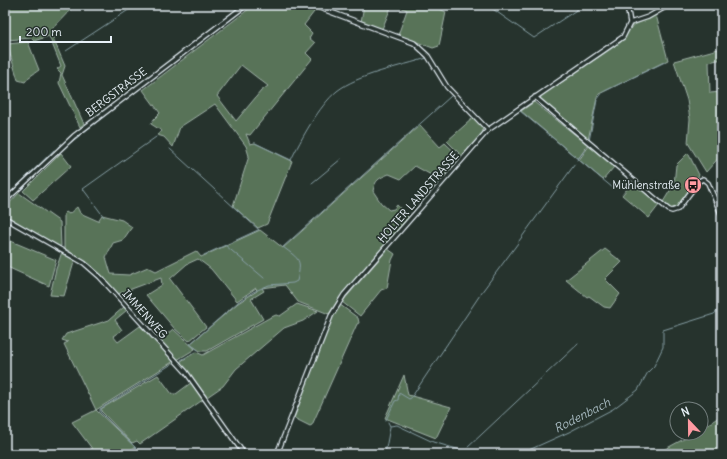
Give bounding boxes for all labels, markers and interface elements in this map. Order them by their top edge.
scale bar [20,18,111,44]
text: 200 m [26,24,62,39]
street label: BERGSTRASSE [83,64,149,120]
street label: HOLTER LANDSTRASSE [375,149,461,245]
bus stop icon: Mühlenstraße [683,175,703,195]
place label: Mühlenstraße [612,178,680,192]
street label: IMMENWEG [119,287,171,341]
water label: Rodenbach [551,394,614,436]
north arrow [669,401,709,441]
text: N [679,404,691,420]

